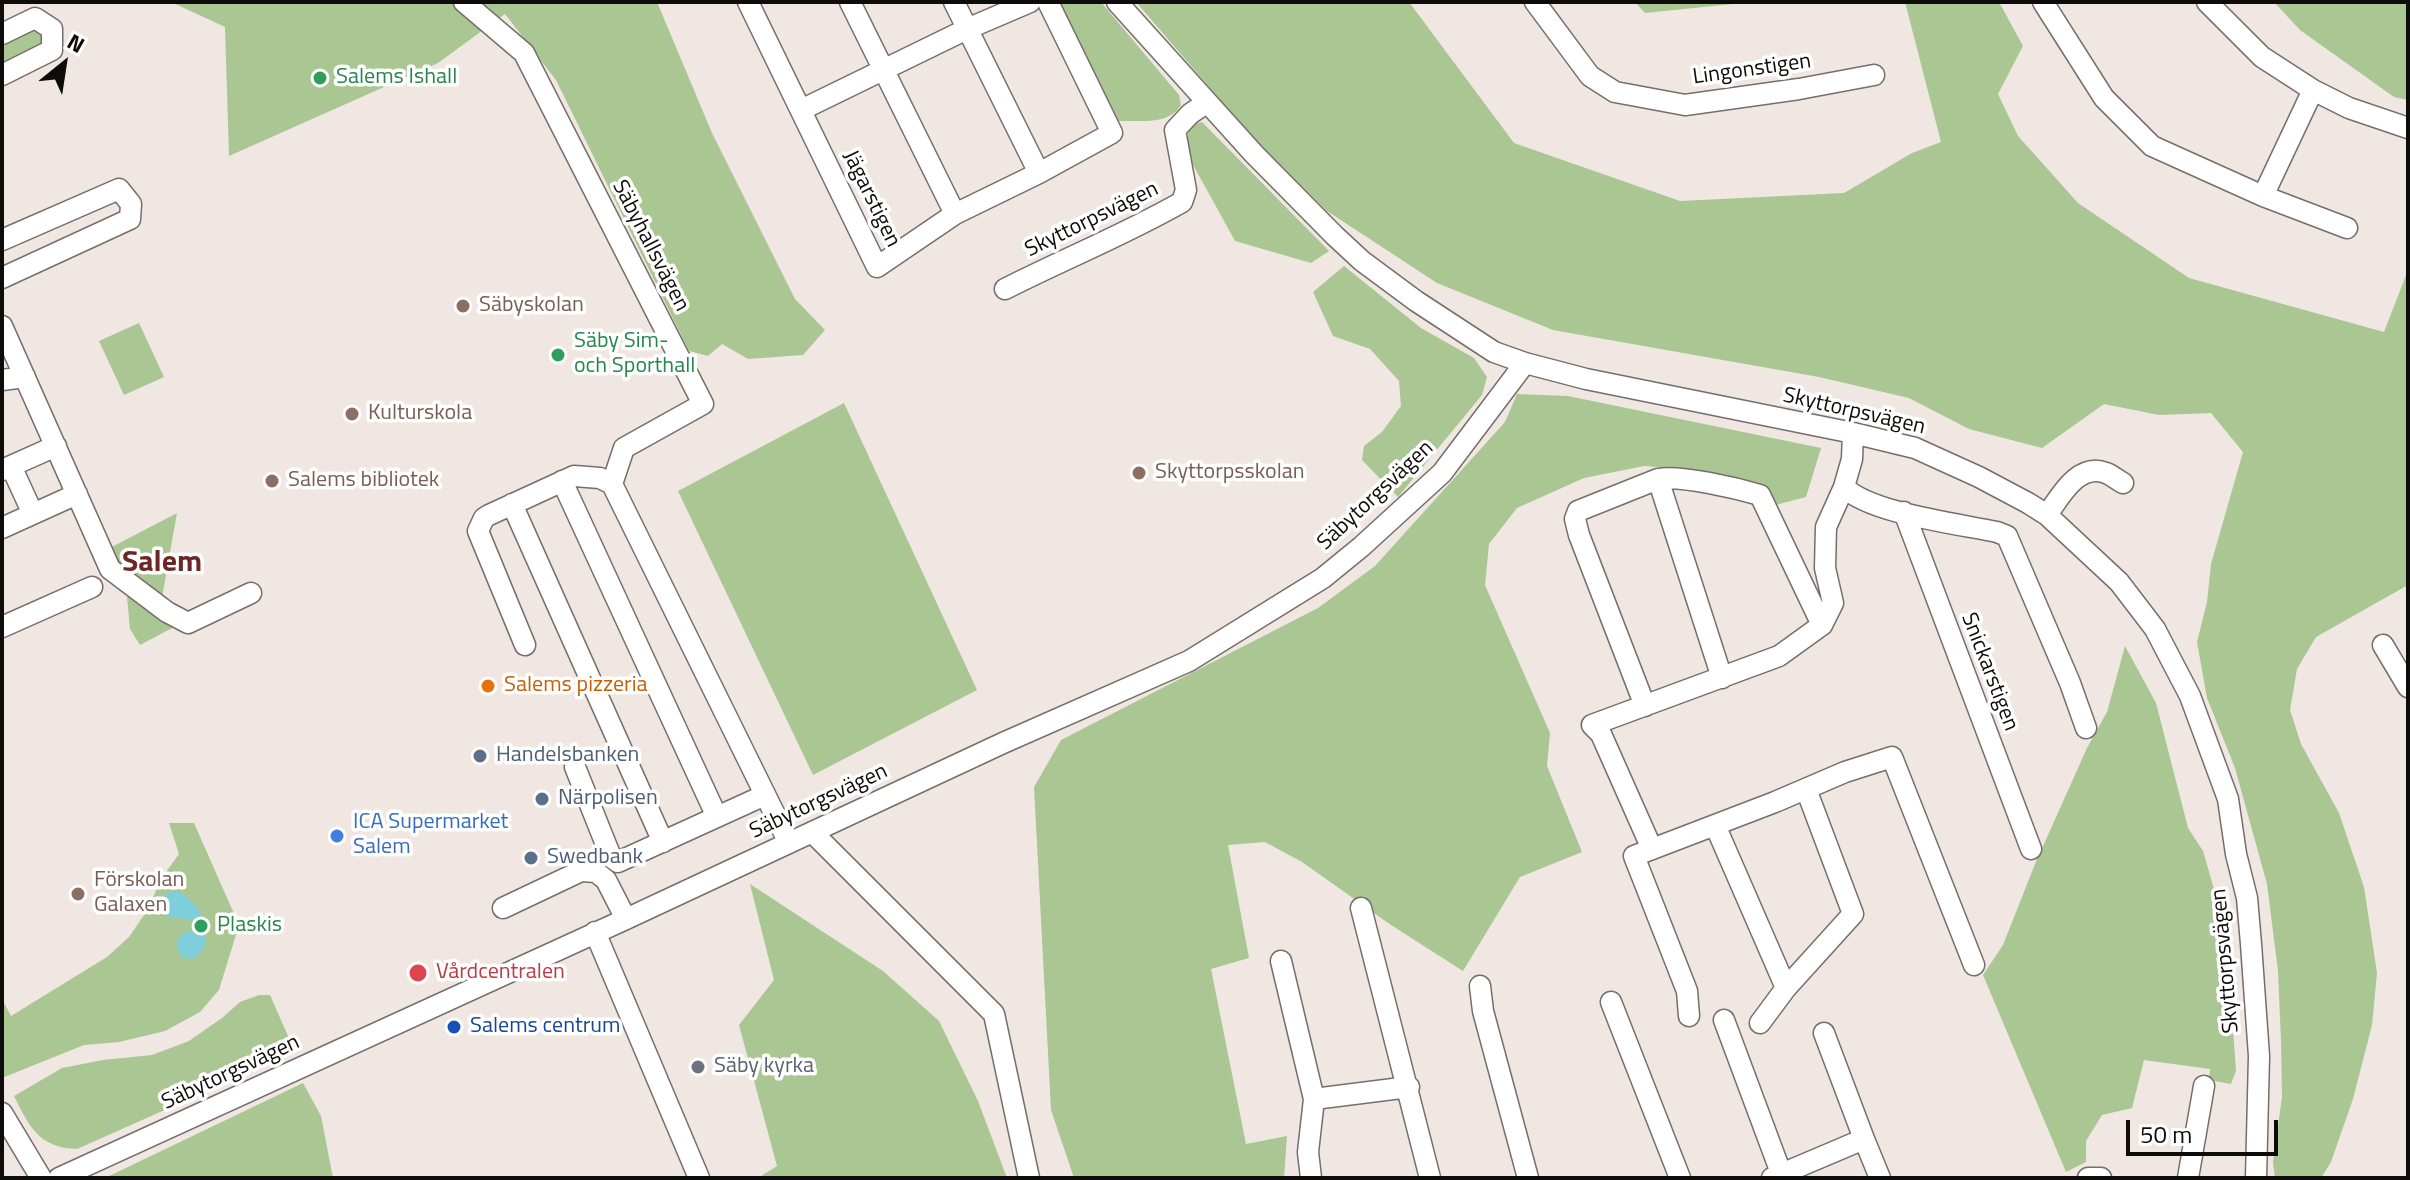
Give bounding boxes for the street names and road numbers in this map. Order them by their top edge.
street label: Lingonstigen [1691,49,1813,91]
street label: Jägarstigen [836,146,906,252]
street label: Säbyhallsvägen [606,176,694,316]
street label: Skyttorpsvägen [1021,176,1163,264]
street label: Skyttorpsvägen [1780,383,1928,441]
street label: Säbytorgsvägen [1313,436,1439,556]
street label: Snickarstigen [1954,609,2024,735]
street label: Säbytorgsvägen [746,759,892,845]
street label: Skyttorpsvägen [2207,888,2245,1034]
street label: Säbytorgsvägen [158,1030,304,1116]

